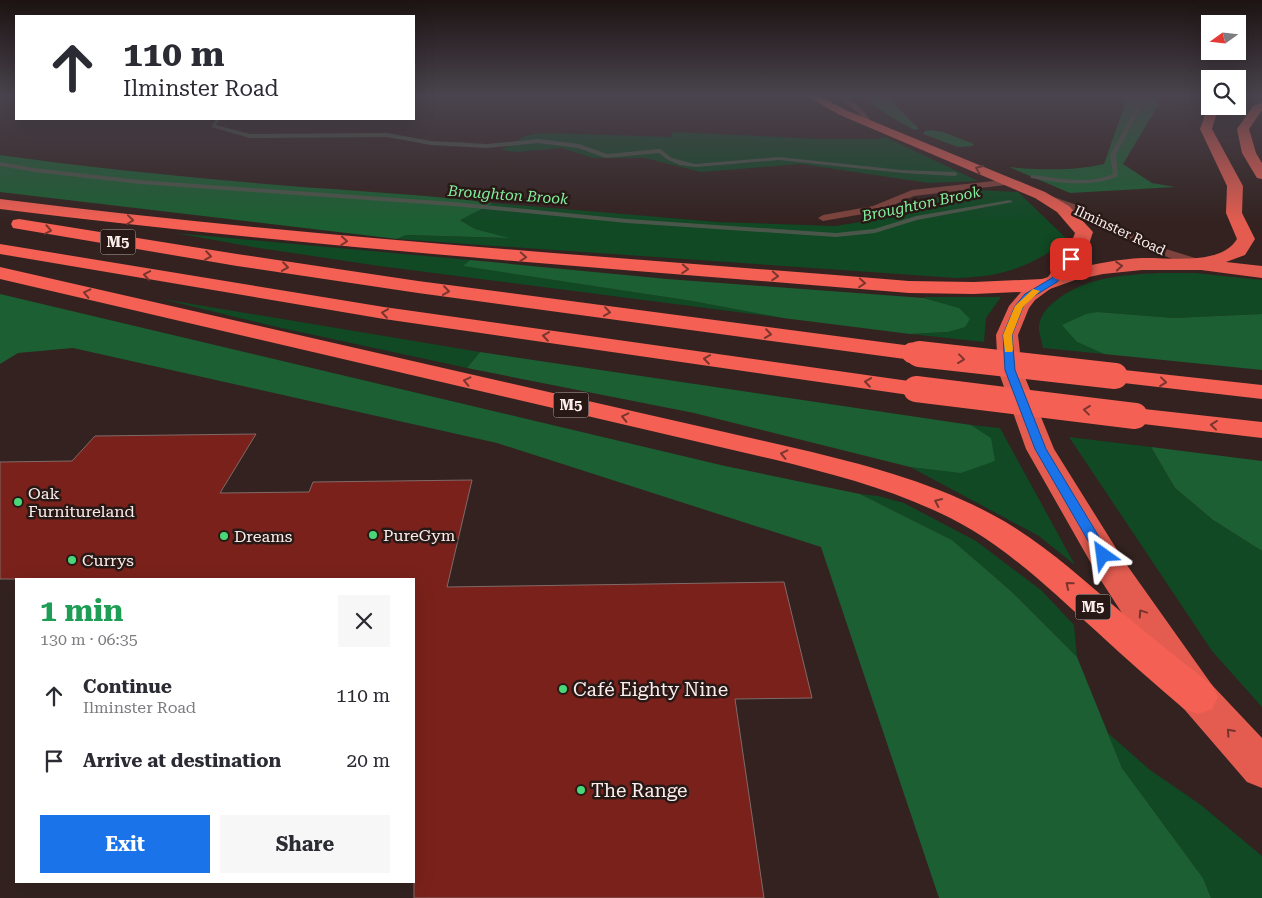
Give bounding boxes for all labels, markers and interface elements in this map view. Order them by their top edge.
north arrow [1201,15,1246,60]
map controls [1201,15,1246,115]
text: 110 m [123,34,224,75]
icon: ahead [40,35,105,100]
button: search [1201,70,1246,115]
text: Ilminster Road [123,76,279,101]
one-way arrow [975,164,984,175]
water label: Broughton Brook [446,182,570,208]
water label: Broughton Brook [859,182,983,226]
street label: Ilminster Road [1072,202,1168,258]
one-way arrow [127,214,135,225]
one-way arrow [43,224,52,234]
road number: M5 [100,230,136,254]
one-way arrow [341,235,349,246]
pin [1050,238,1092,280]
icon: arrive [1057,245,1085,273]
one-way arrow [205,250,213,261]
one-way arrow [519,251,527,262]
one-way arrow [1115,261,1123,272]
one-way arrow [281,262,290,272]
one-way arrow [681,264,689,275]
one-way arrow [771,270,779,281]
one-way arrow [143,271,151,281]
one-way arrow [858,277,866,288]
one-way arrow [442,285,451,295]
one-way arrow [83,288,92,299]
one-way arrow [604,306,612,317]
one-way arrow [381,309,390,319]
one-way arrow [765,328,773,339]
one-way arrow [542,332,551,342]
one-way arrow [957,353,965,364]
one-way arrow [703,354,711,365]
one-way arrow [462,376,471,387]
one-way arrow [1160,376,1168,387]
one-way arrow [864,377,872,388]
road number: M5 [554,392,588,418]
one-way arrow [1082,405,1090,416]
one-way arrow [621,412,630,423]
one-way arrow [1209,420,1217,431]
one-way arrow [779,449,788,460]
place label: Oak Furnitureland [28,484,135,521]
marker: Oak Furnitureland [12,496,24,508]
one-way arrow [934,498,943,509]
place label: PureGym [383,526,456,545]
place label: Dreams [234,527,293,546]
position arrow [1076,528,1128,580]
marker: PureGym [367,529,379,541]
marker: Dreams [218,530,230,542]
place label: Currys [82,551,134,570]
marker: Currys [66,554,78,566]
one-way arrow [1066,582,1075,591]
text: 1 min [40,593,123,628]
road number: M5 [1076,594,1110,620]
button: close [338,595,390,647]
one-way arrow [1138,609,1148,618]
text: 130 m · 06:35 [40,630,138,649]
text: Continue [83,675,172,698]
place label: Café Eighty Nine [573,678,728,701]
icon: ahead [40,682,68,710]
marker: Café Eighty Nine [557,683,569,695]
text: 110 m [336,684,390,707]
text: Ilminster Road [83,698,196,717]
one-way arrow [1227,729,1236,738]
icon: arrive [40,747,68,775]
text: Arrive at destination [83,749,281,772]
text: 20 m [347,749,390,772]
place label: The Range [591,779,688,802]
marker: The Range [575,784,587,796]
button: Exit [40,815,210,873]
button: Share [220,815,390,873]

